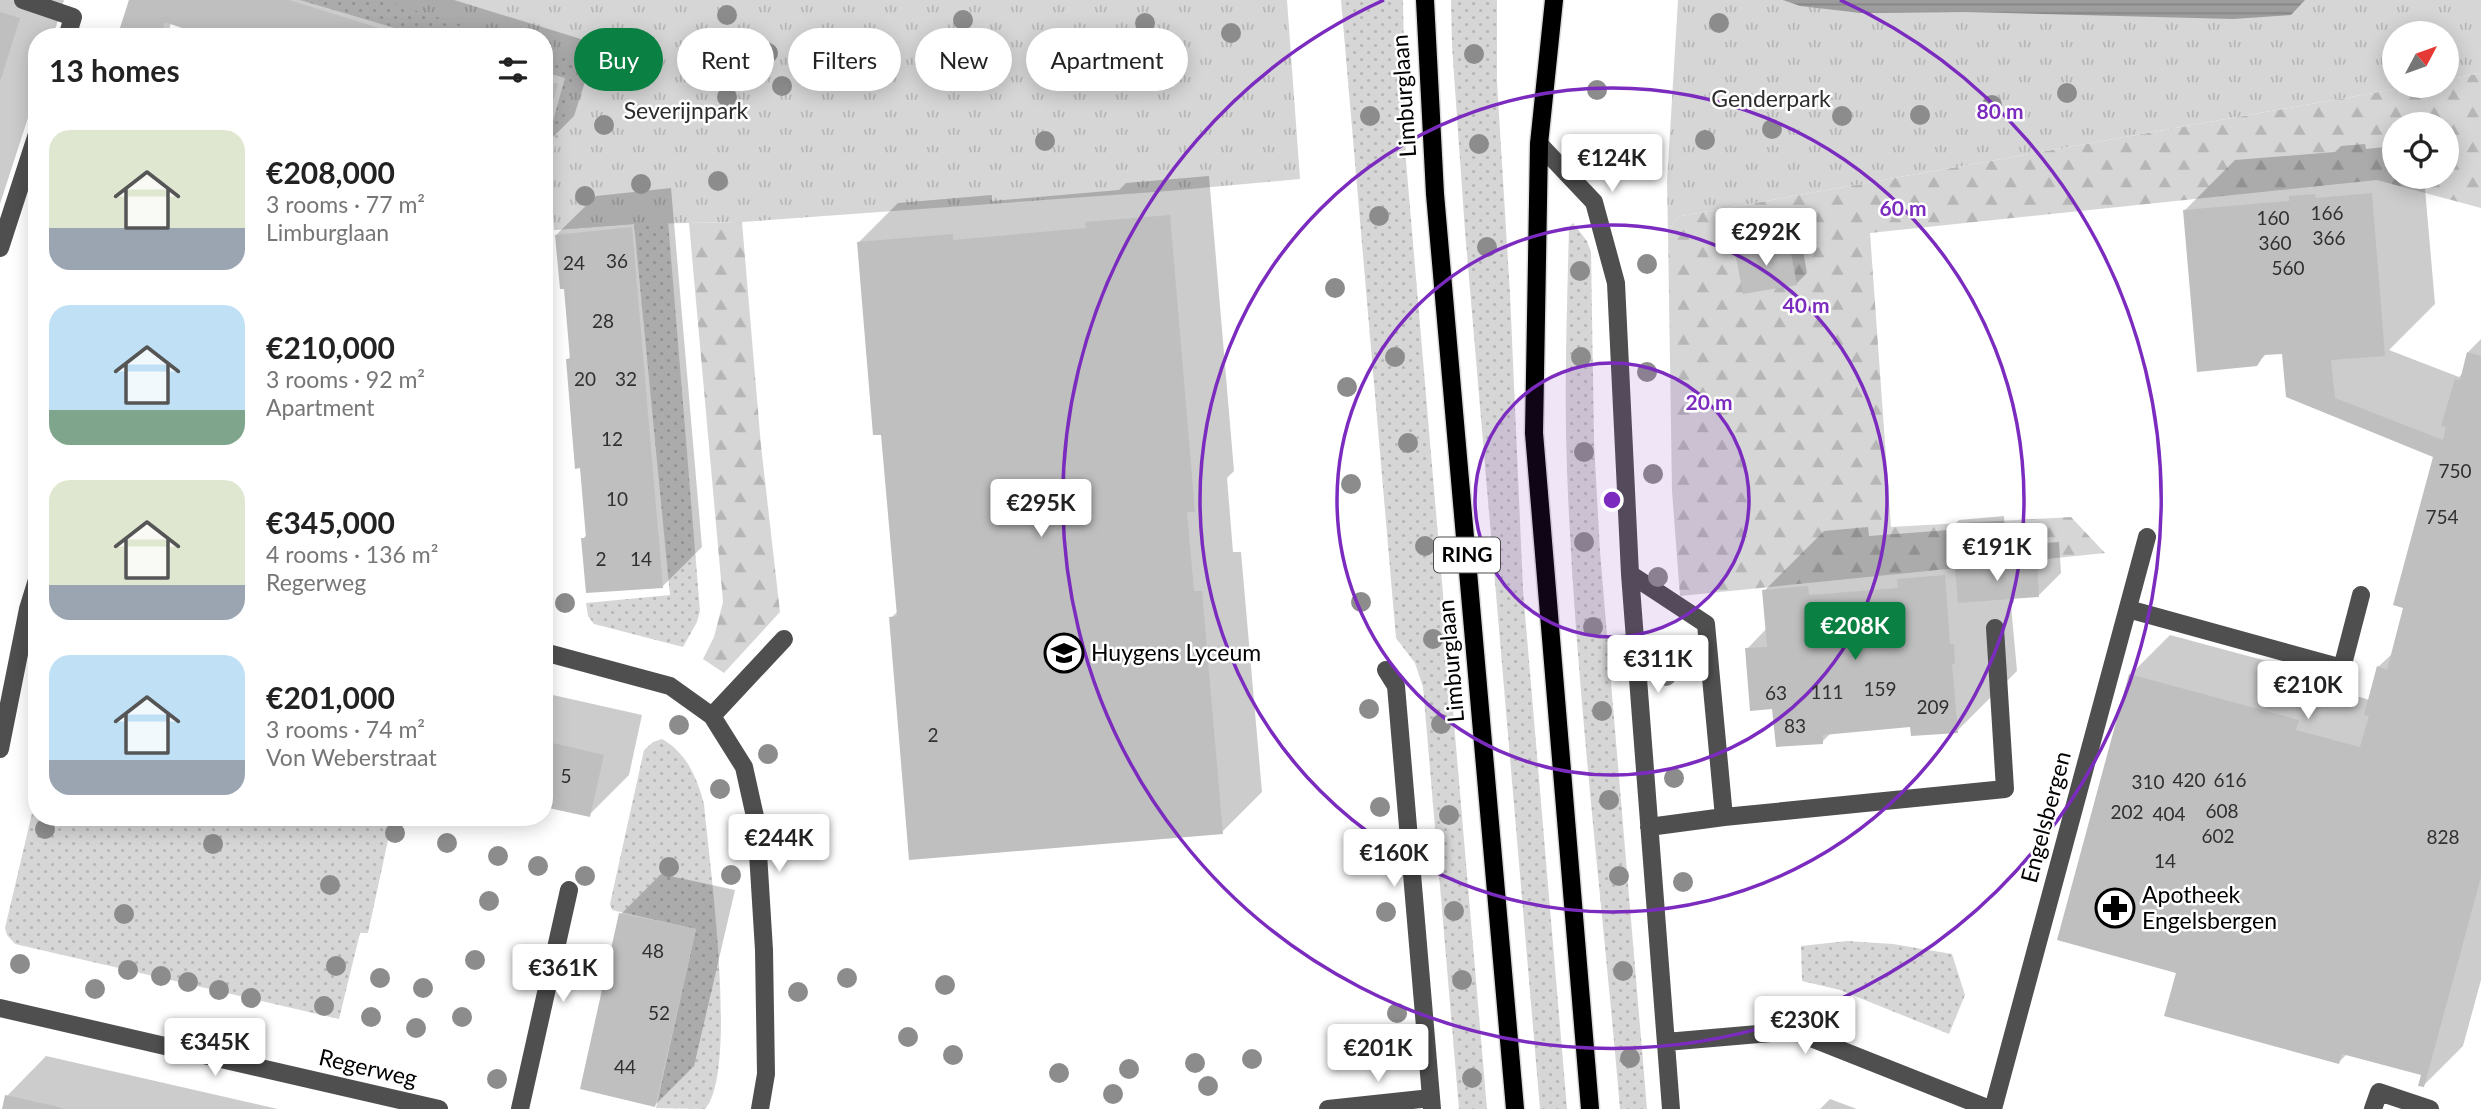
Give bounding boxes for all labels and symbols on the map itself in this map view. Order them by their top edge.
north arrow [2382,21,2459,98]
street label: Limburglaan [1385,34,1421,158]
park label: Genderpark [1711,84,1831,112]
park label: Severijnpark [624,96,749,124]
text: 80 m [1976,98,2024,123]
pin: €124K [1563,134,1661,194]
text: 60 m [1879,195,1927,220]
house number: 166 [2310,201,2344,224]
house number: 160 [2256,206,2290,229]
pin: €292K [1717,208,1815,268]
house number: 366 [2312,226,2346,249]
house number: 360 [2258,231,2292,254]
house number: 36 [606,249,628,272]
house number: 24 [563,251,585,274]
house number: 560 [2271,256,2305,279]
text: 40 m [1782,292,1830,317]
house number: 28 [592,309,614,332]
house number: 20 [574,367,596,390]
house number: 32 [615,367,637,390]
text: 20 m [1685,389,1733,414]
house number: 12 [601,427,623,450]
house number: 750 [2438,459,2472,482]
pin: €295K [992,480,1090,539]
house number: 10 [606,487,628,510]
centre of rings [1600,488,1624,512]
house number: 754 [2425,505,2459,528]
pin: €191K [1948,524,2046,583]
road number: RING [1434,538,1500,572]
house number: 2 [595,547,607,570]
house number: 14 [630,547,652,570]
street label: Limburglaan [1431,599,1469,724]
pin: €208K [1806,602,1904,662]
school or university icon: Huygens Lyceum [1043,632,1085,674]
pin: €311K [1609,636,1707,695]
place label: Huygens Lyceum [1091,638,1261,666]
pin: €210K [2259,662,2357,721]
house number: 159 [1863,677,1897,700]
house number: 111 [1810,680,1844,703]
house number: 63 [1765,681,1787,704]
house number: 209 [1916,695,1950,718]
house number: 83 [1784,714,1806,737]
house number: 2 [927,723,939,746]
street label: Engelsbergen [2014,748,2076,886]
house number: 5 [560,764,572,787]
house number: 420 [2172,768,2206,791]
house number: 616 [2213,768,2247,791]
house number: 310 [2131,770,2165,793]
house number: 608 [2205,799,2239,822]
house number: 202 [2110,800,2144,823]
house number: 404 [2152,802,2186,825]
pin: €244K [730,814,828,874]
house number: 602 [2201,824,2235,847]
house number: 828 [2426,825,2460,848]
pin: €160K [1345,830,1443,889]
house number: 14 [2154,849,2176,872]
place label: Apotheek Engelsbergen [2142,880,2277,934]
pharmacy icon: Apotheek Engelsbergen [2094,887,2136,929]
house number: 48 [642,939,664,962]
pin: €361K [514,944,612,1004]
pin: €230K [1756,996,1854,1056]
house number: 52 [648,1001,670,1024]
pin: €345K [166,1018,264,1078]
pin: €201K [1329,1024,1427,1084]
street label: Regerweg [316,1042,420,1092]
house number: 44 [614,1055,636,1078]

